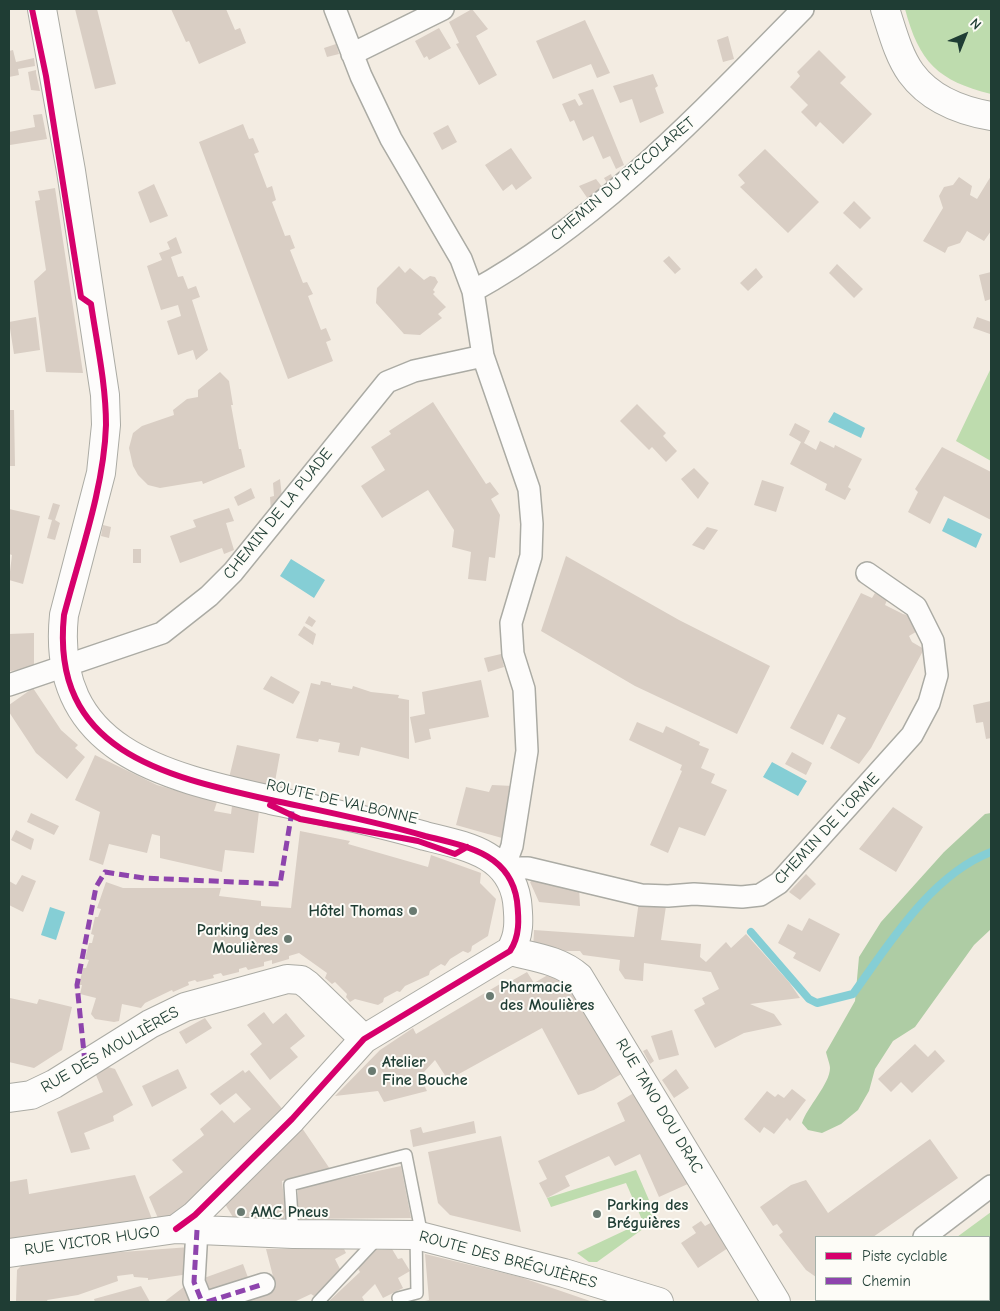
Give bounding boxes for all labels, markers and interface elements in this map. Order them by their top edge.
north arrow [940,10,990,60]
text: N [967,15,985,33]
street label: CHEMIN DU PICCOLARET [547,113,699,245]
street label: CHEMIN DE LA PUADE [219,445,337,583]
street label: CHEMIN DE L'ORME [770,769,884,889]
street label: ROUTE DE VALBONNE [264,775,420,829]
place label: Hôtel Thomas [308,901,403,921]
marker: Hôtel Thomas [407,905,419,917]
place label: Parking des Moulières [197,920,278,958]
marker: Parking des Moulières [282,933,294,945]
place label: Pharmacie des Moulières [500,977,594,1015]
marker: Pharmacie des Moulières [484,990,496,1002]
street label: RUE DES MOULIÈRES [38,1003,182,1097]
street label: RUE TANO DOU DRAC [611,1035,707,1177]
place label: Atelier Fine Bouche [382,1052,468,1090]
marker: Atelier Fine Bouche [366,1065,378,1077]
place label: Parking des Bréguières [607,1195,688,1233]
place label: AMC Pneus [251,1202,328,1222]
marker: AMC Pneus [235,1206,247,1218]
marker: Parking des Bréguières [591,1208,603,1220]
street label: RUE VICTOR HUGO [23,1222,161,1260]
street label: ROUTE DES BRÉGUIÈRES [417,1227,599,1293]
legend [815,1236,990,1301]
text: Piste cyclable [862,1247,947,1265]
text: Chemin [862,1272,911,1290]

